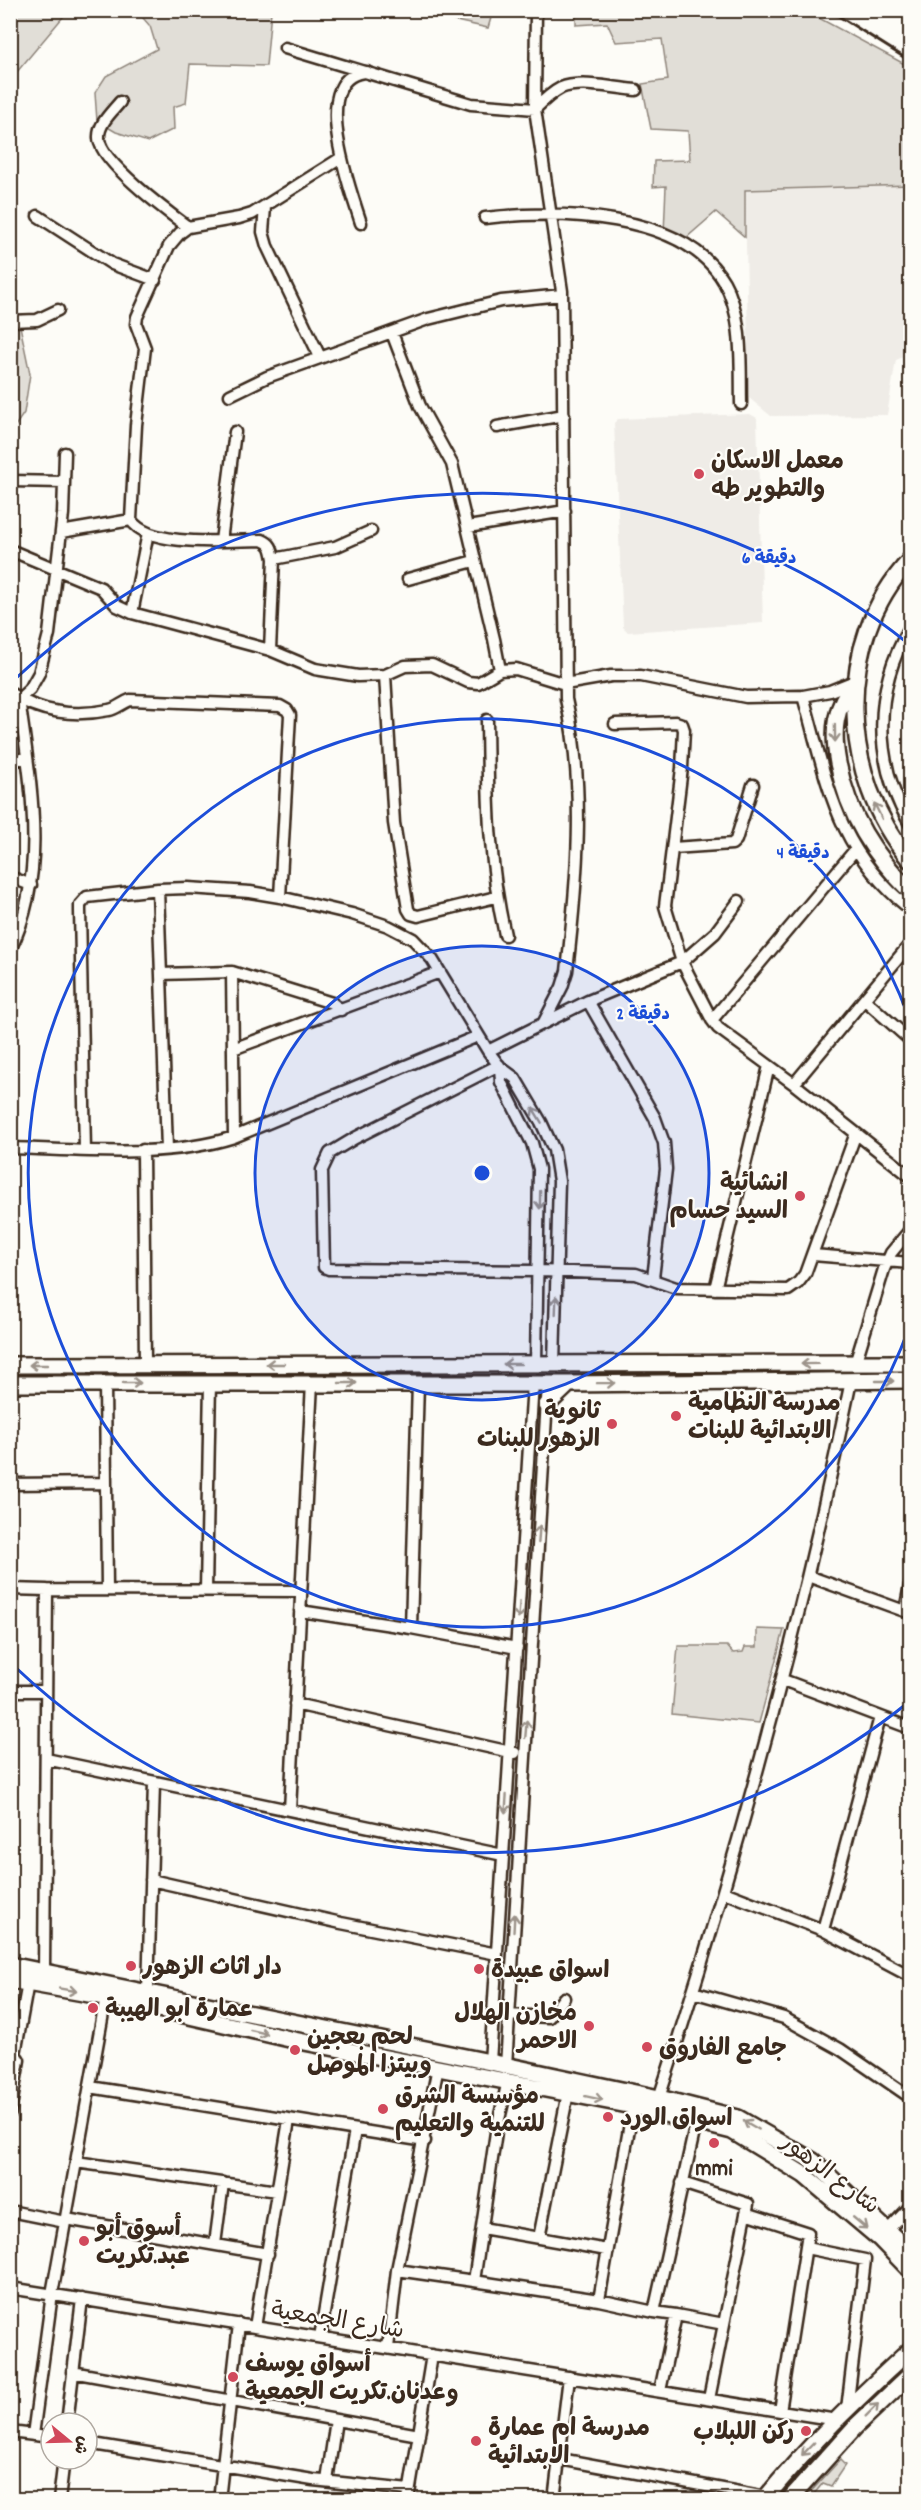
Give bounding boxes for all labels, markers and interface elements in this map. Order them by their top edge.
place label: معمل الاسكان والتطوير طه [711,446,844,508]
marker: معمل الاسكان والتطوير طه [692,467,706,481]
text: 6 دقيقة [742,547,796,572]
one-way arrow [829,723,841,743]
one-way arrow [872,803,883,821]
text: 4 دقيقة [776,842,830,867]
text: 2 دقيقة [616,1003,670,1028]
one-way arrow [530,1106,542,1123]
centre of rings [472,1163,492,1183]
place label: انشائية السيد حسام [670,1168,788,1230]
marker: انشائية السيد حسام [793,1189,807,1203]
one-way arrow [535,1190,546,1210]
one-way arrow [550,1296,562,1316]
one-way arrow [265,1358,285,1370]
one-way arrow [502,1358,522,1370]
one-way arrow [801,1358,821,1370]
one-way arrow [28,1359,48,1371]
one-way arrow [874,1375,894,1387]
one-way arrow [121,1377,141,1389]
one-way arrow [337,1377,357,1389]
one-way arrow [595,1377,615,1389]
place label: مدرسة النظامية الابتدائية للبنات [688,1388,841,1450]
place label: ثانوية الزهور للبنات [477,1396,602,1458]
marker: مدرسة النظامية الابتدائية للبنات [669,1409,683,1423]
marker: ثانوية الزهور للبنات [605,1417,619,1431]
one-way arrow [534,1525,545,1545]
one-way arrow [513,1599,524,1619]
one-way arrow [521,1719,532,1739]
one-way arrow [501,1794,512,1814]
one-way arrow [509,1914,520,1934]
place label: دار اثاث الزهور [141,1952,282,1986]
place label: اسواق عبيدة [491,1955,609,1989]
marker: دار اثاث الزهور [124,1959,138,1973]
marker: اسواق عبيدة [472,1962,486,1976]
one-way arrow [58,1985,77,1996]
place label: عمارة ابو الهيبة [105,1994,254,2028]
place label: مخازن الهلال الاحمر [454,1998,577,2060]
marker: عمارة ابو الهيبة [86,2001,100,2015]
marker: مخازن الهلال الاحمر [582,2019,596,2033]
place label: لحم بعجين وبيتزا الموصل [307,2022,432,2084]
one-way arrow [249,2026,268,2038]
place label: جامع الفاروق [659,2033,787,2067]
marker: جامع الفاروق [640,2040,654,2054]
marker: لحم بعجين وبيتزا الموصل [288,2043,302,2057]
place label: مؤسسة الشرق للتنمية والتعليم [395,2081,545,2143]
one-way arrow [584,2093,603,2104]
marker: مؤسسة الشرق للتنمية والتعليم [376,2102,390,2116]
place label: اسواق الورد [620,2103,732,2137]
marker: اسواق الورد [601,2110,615,2124]
one-way arrow [743,2119,760,2131]
street label: شارع الزهور [772,2126,886,2224]
marker: mmi [707,2136,721,2150]
place label: mmi [695,2153,733,2187]
place label: أسوق أبو عبد.تكريت [94,2212,190,2275]
one-way arrow [852,2216,868,2229]
marker: أسوق أبو عبد.تكريت [77,2234,91,2248]
street label: شارع الجمعية [269,2295,406,2349]
place label: أسواق يوسف وعدنان.تكريت الجمعية [245,2348,459,2411]
marker: أسواق يوسف وعدنان.تكريت الجمعية [226,2370,240,2384]
one-way arrow [864,2403,879,2418]
north arrow [39,2411,99,2471]
place label: مدرسة ام عمارة الابتدائية [488,2413,650,2475]
place label: ركن اللبلاب [693,2417,794,2451]
marker: ركن اللبلاب [799,2424,813,2438]
text: ش [67,2433,95,2457]
marker: مدرسة ام عمارة الابتدائية [469,2434,483,2448]
one-way arrow [801,2442,816,2457]

